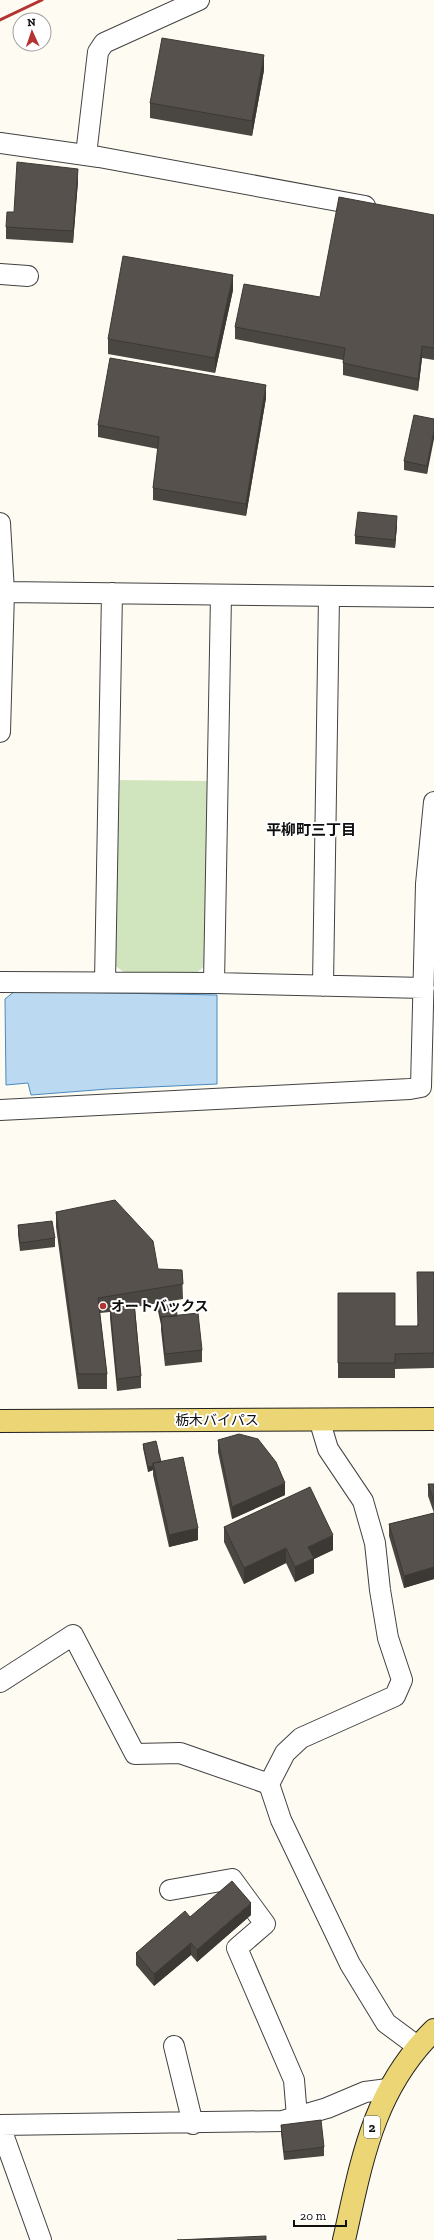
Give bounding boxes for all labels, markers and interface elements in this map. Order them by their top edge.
north arrow [12,12,52,52]
text: N [27,16,37,29]
district label: 平柳町三丁目 [266,821,356,839]
place label: オートバックス [111,1298,209,1315]
marker: オートバックス [98,1301,108,1311]
street label: 栃木バイパス [175,1412,259,1429]
road number: 2 [364,2116,380,2138]
scale bar [294,2202,346,2228]
text: 20 m [300,2209,327,2223]

